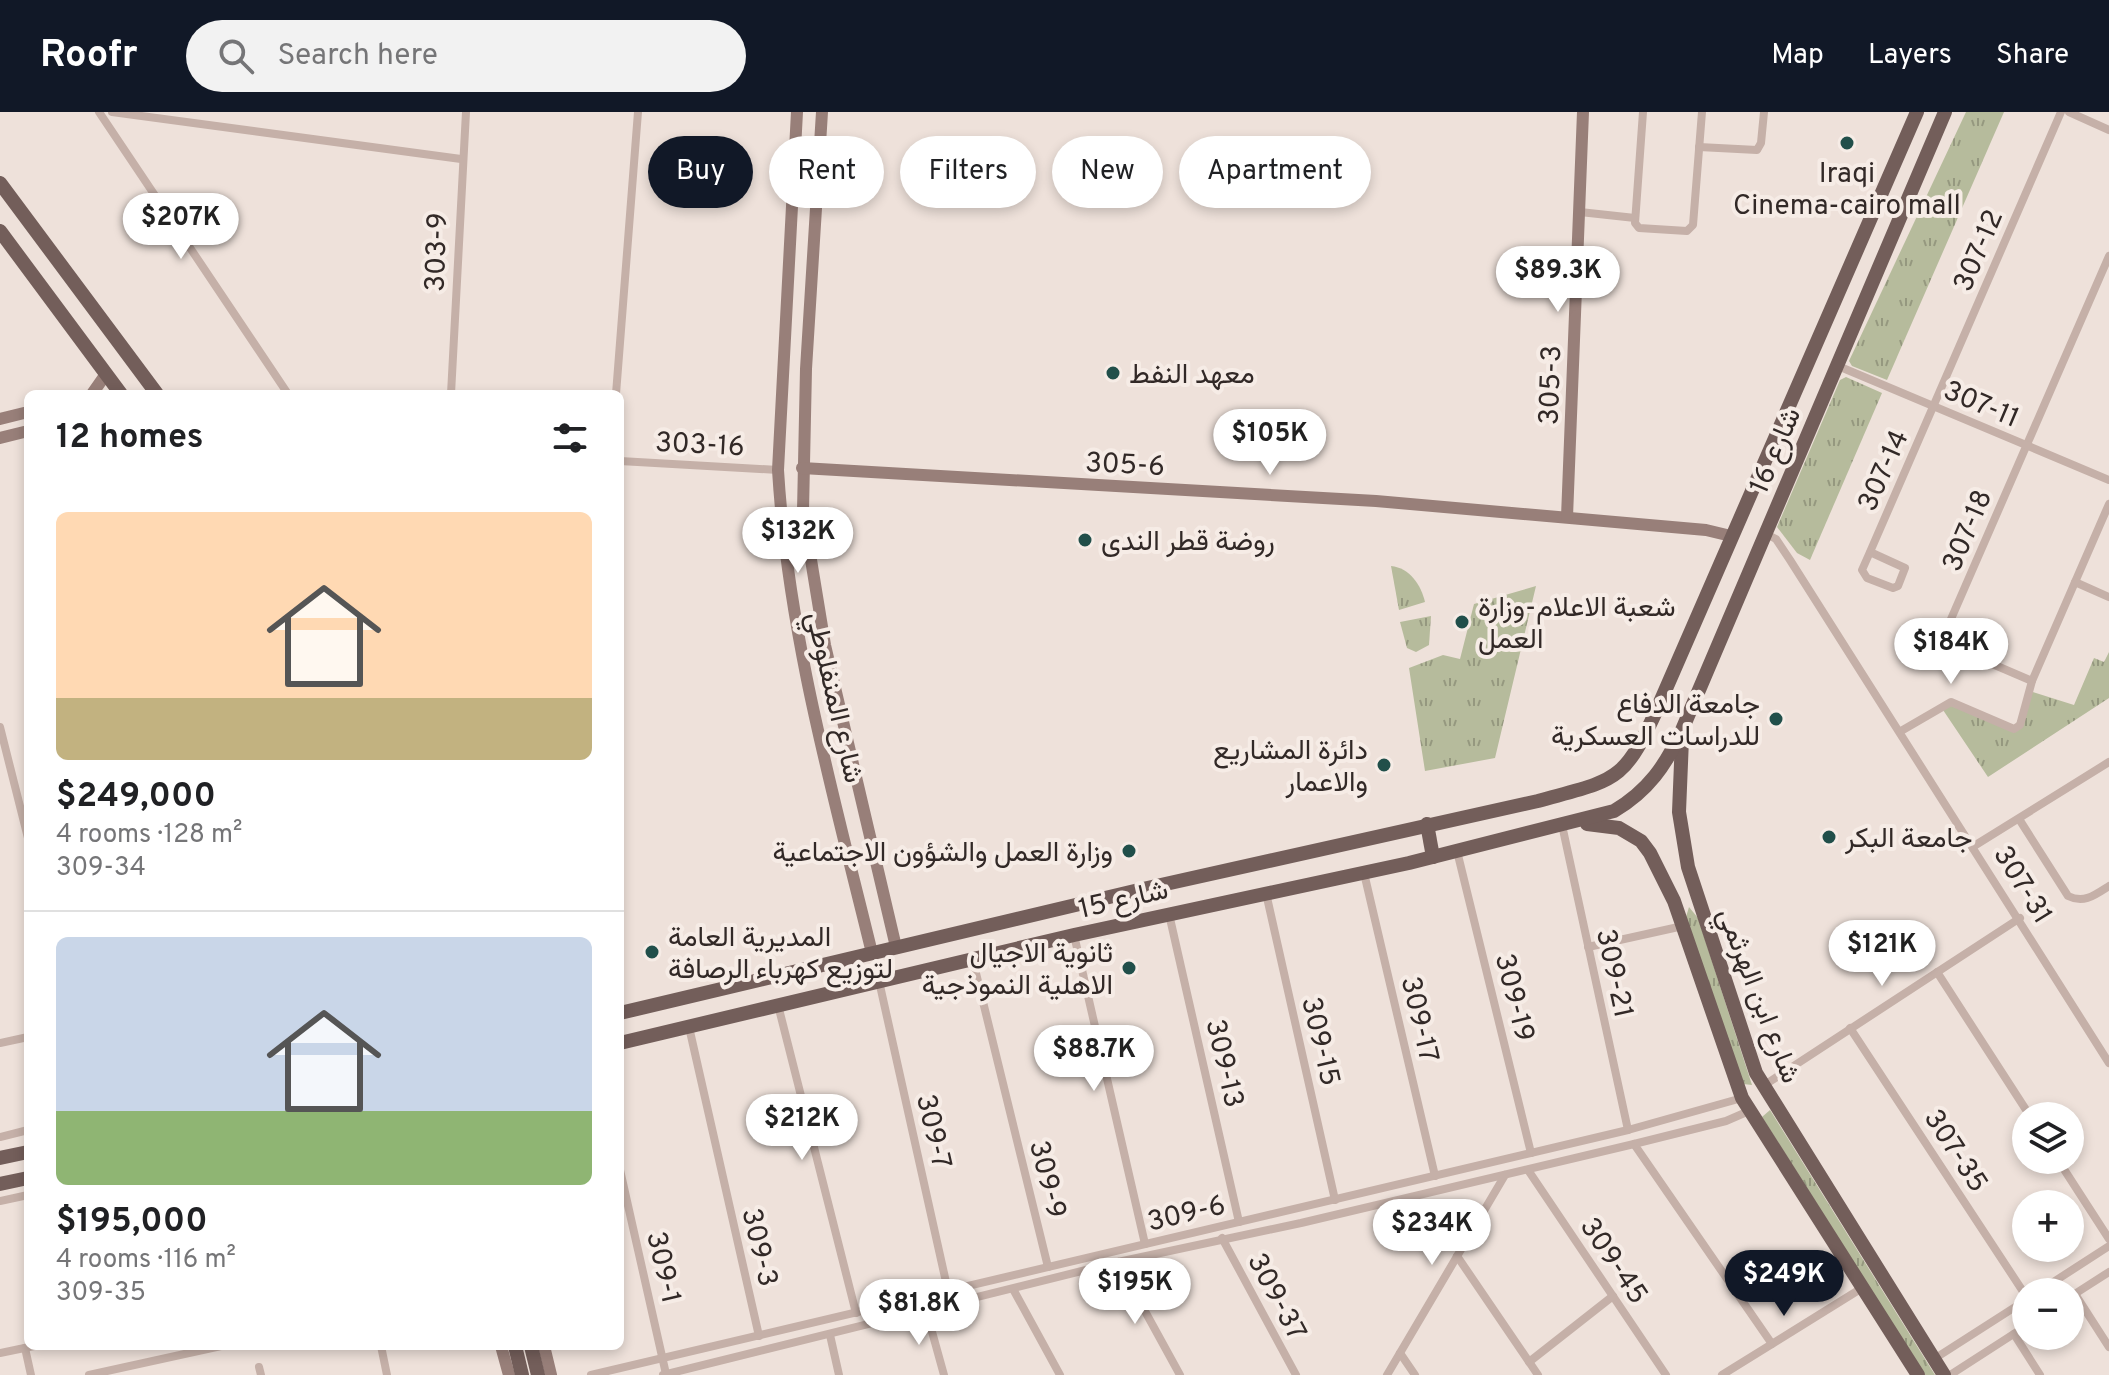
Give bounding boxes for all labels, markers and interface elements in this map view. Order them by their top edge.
search box [186,20,746,92]
text: Roofr [40,32,138,81]
icon: search [214,34,258,78]
text: Search here [278,38,438,75]
text: Map [1771,38,1824,74]
text: Layers [1868,38,1952,74]
text: Share [1996,38,2069,74]
marker: Iraqi Cinema-cairo mall [1838,134,1856,152]
chip: Buy [648,136,753,208]
chip: Rent [769,136,884,208]
chip: Filters [900,136,1036,208]
chip: New [1052,136,1163,208]
chip: Apartment [1179,136,1371,208]
place label: Iraqi Cinema-cairo mall [1733,157,1961,225]
pin: $207K [125,193,237,261]
text: $207K [141,202,221,235]
street label: 307-12 [1946,205,2013,298]
street label: 303-9 [419,212,457,292]
pin: $89.3K [1493,246,1623,314]
text: $89.3K [1514,255,1602,288]
street label: 305-3 [1533,345,1571,426]
place label: معهد النفط [1129,358,1255,394]
marker: معهد النفط [1104,364,1122,382]
street label: 307-11 [1937,374,2024,438]
street label: شارع 16 [1743,403,1811,500]
pin: $105K [1214,409,1326,477]
icon: filters [548,416,592,460]
text: 12 homes [56,417,203,460]
text: $105K [1231,418,1309,451]
street label: 307-14 [1851,425,1919,518]
street label: 303-16 [654,426,746,466]
street label: 305-6 [1084,446,1166,486]
street label: 307-18 [1935,485,2002,578]
pin: $132K [742,507,854,575]
text: $132K [760,516,836,549]
place label: روضة قطر الندى [1101,525,1275,561]
marker: روضة قطر الندى [1076,531,1094,549]
icon: home [252,564,396,708]
place label: شعبة الاعلام-وزارة العمل [1478,591,1676,659]
street label: شارع المنفلوطي [794,609,870,787]
marker: شعبة الاعلام-وزارة العمل [1453,613,1471,631]
pin: $184K [1895,618,2007,686]
text: $184K [1912,627,1990,660]
place label: جامعة الدفاع للدراسات العسكرية [1551,688,1760,756]
marker: جامعة الدفاع للدراسات العسكرية [1767,710,1785,728]
place label: دائرة المشاريع والاعمار [1213,734,1368,802]
marker: دائرة المشاريع والاعمار [1375,756,1393,774]
text: $249,000 [56,776,216,819]
text: 4 rooms · 128 m² [56,819,243,852]
place label: جامعة البكر [1844,822,1973,858]
marker: جامعة البكر [1820,828,1838,846]
place label: وزارة العمل والشؤون الاجتماعية [772,836,1113,872]
street label: 307-31 [1984,840,2059,931]
marker: وزارة العمل والشؤون الاجتماعية [1120,842,1138,860]
text: 309-34 [56,852,146,885]
street label: شارع 15 [1075,873,1172,929]
street label: شارع ابن الهرثمي [1705,903,1807,1090]
pin: $121K [1826,920,1938,988]
place label: المديرية العامة لتوزيع كهرباء الرصافة [668,921,893,989]
street label: 309-21 [1586,926,1640,1021]
text: $121K [1847,929,1917,962]
place label: ثانوية الاجيال الاهلية النموذجية [922,937,1113,1005]
marker: المديرية العامة لتوزيع كهرباء الرصافة [643,943,661,961]
street label: 309-19 [1485,950,1541,1046]
marker: ثانوية الاجيال الاهلية النموذجية [1120,959,1138,977]
street label: 309-17 [1391,973,1445,1066]
icon: home [252,989,396,1133]
street label: 309-15 [1291,994,1347,1090]
street label: 309-13 [1195,1016,1251,1111]
pin: $88.7K [1029,1025,1159,1093]
text: $88.7K [1052,1034,1136,1067]
street label: 309-7 [906,1091,958,1173]
pin: $212K [746,1094,858,1162]
map controls [2012,1102,2084,1350]
button: layers [2012,1102,2084,1174]
text: $212K [764,1103,840,1136]
street label: 307-35 [1914,1103,1995,1200]
street label: 309-9 [1019,1137,1073,1222]
street label: 309-6 [1144,1188,1229,1241]
button: + [2012,1190,2084,1262]
pin: $234K [1376,1199,1488,1267]
text: $195,000 [56,1201,208,1244]
street label: 309-3 [732,1205,785,1290]
text: $234K [1391,1208,1473,1241]
street label: 309-45 [1570,1211,1655,1312]
street label: 309-1 [636,1228,688,1307]
text: 4 rooms · 116 m² [56,1244,236,1277]
street label: 309-37 [1237,1248,1313,1347]
pin: $249K [1728,1250,1840,1318]
pin: $195K [1079,1258,1191,1326]
text: $249K [1743,1259,1825,1292]
text: $195K [1097,1267,1173,1300]
text: 309-35 [56,1277,146,1310]
button: − [2012,1278,2084,1350]
pin: $81.8K [854,1279,984,1347]
text: $81.8K [877,1288,961,1321]

